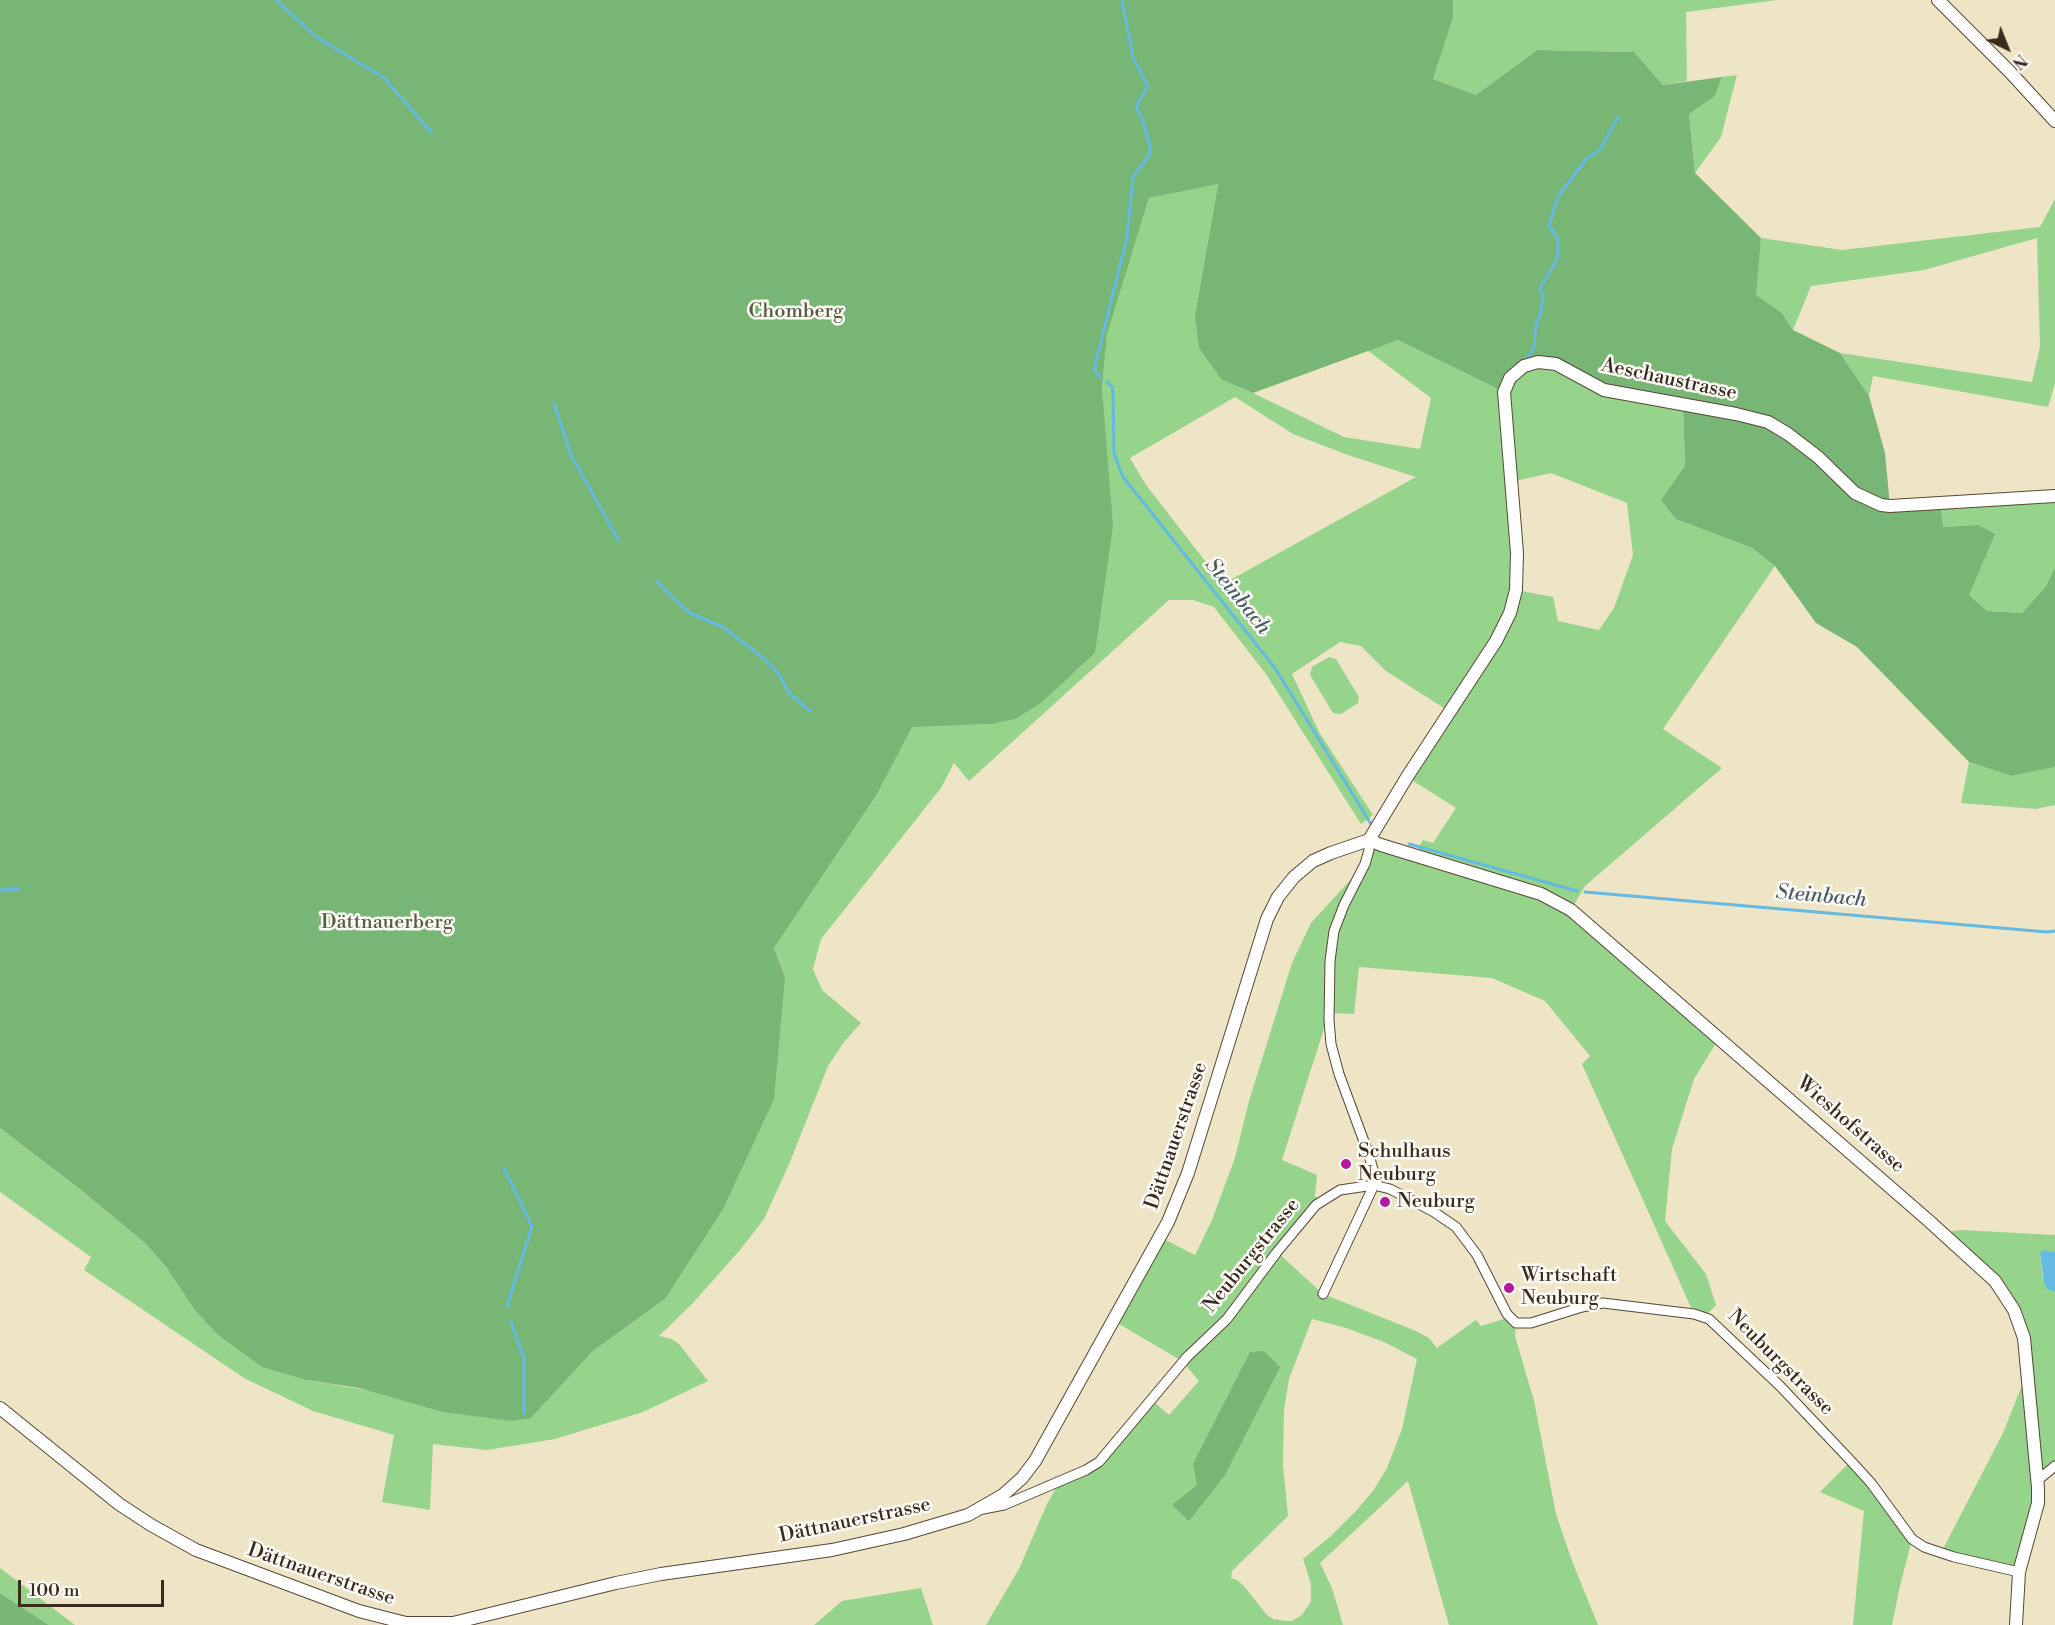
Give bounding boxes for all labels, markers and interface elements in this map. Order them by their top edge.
north arrow [1977,18,2037,78]
text: N [2008,50,2031,73]
park label: Chomberg [749,300,843,324]
street label: Aeschaustrasse [1599,354,1739,406]
water label: Steinbach [1199,554,1275,640]
water label: Steinbach [1775,880,1867,914]
park label: Dättnauerberg [321,911,453,935]
street label: Dättnauerstrasse [1141,1059,1213,1213]
street label: Wieshofstrasse [1791,1072,1909,1178]
place label: Schulhaus Neuburg [1358,1140,1451,1187]
marker: Schulhaus Neuburg [1339,1157,1353,1171]
place label: Neuburg [1397,1190,1475,1214]
street label: Neuburgstrasse [1199,1194,1305,1318]
marker: Neuburg [1378,1195,1392,1209]
place label: Wirtschaft Neuburg [1521,1264,1617,1311]
marker: Wirtschaft Neuburg [1502,1281,1516,1295]
street label: Neuburgstrasse [1722,1305,1838,1421]
street label: Dättnauerstrasse [777,1493,933,1549]
street label: Dättnauerstrasse [244,1539,398,1611]
scale bar [21,1568,166,1606]
text: 100 m [29,1579,80,1602]

